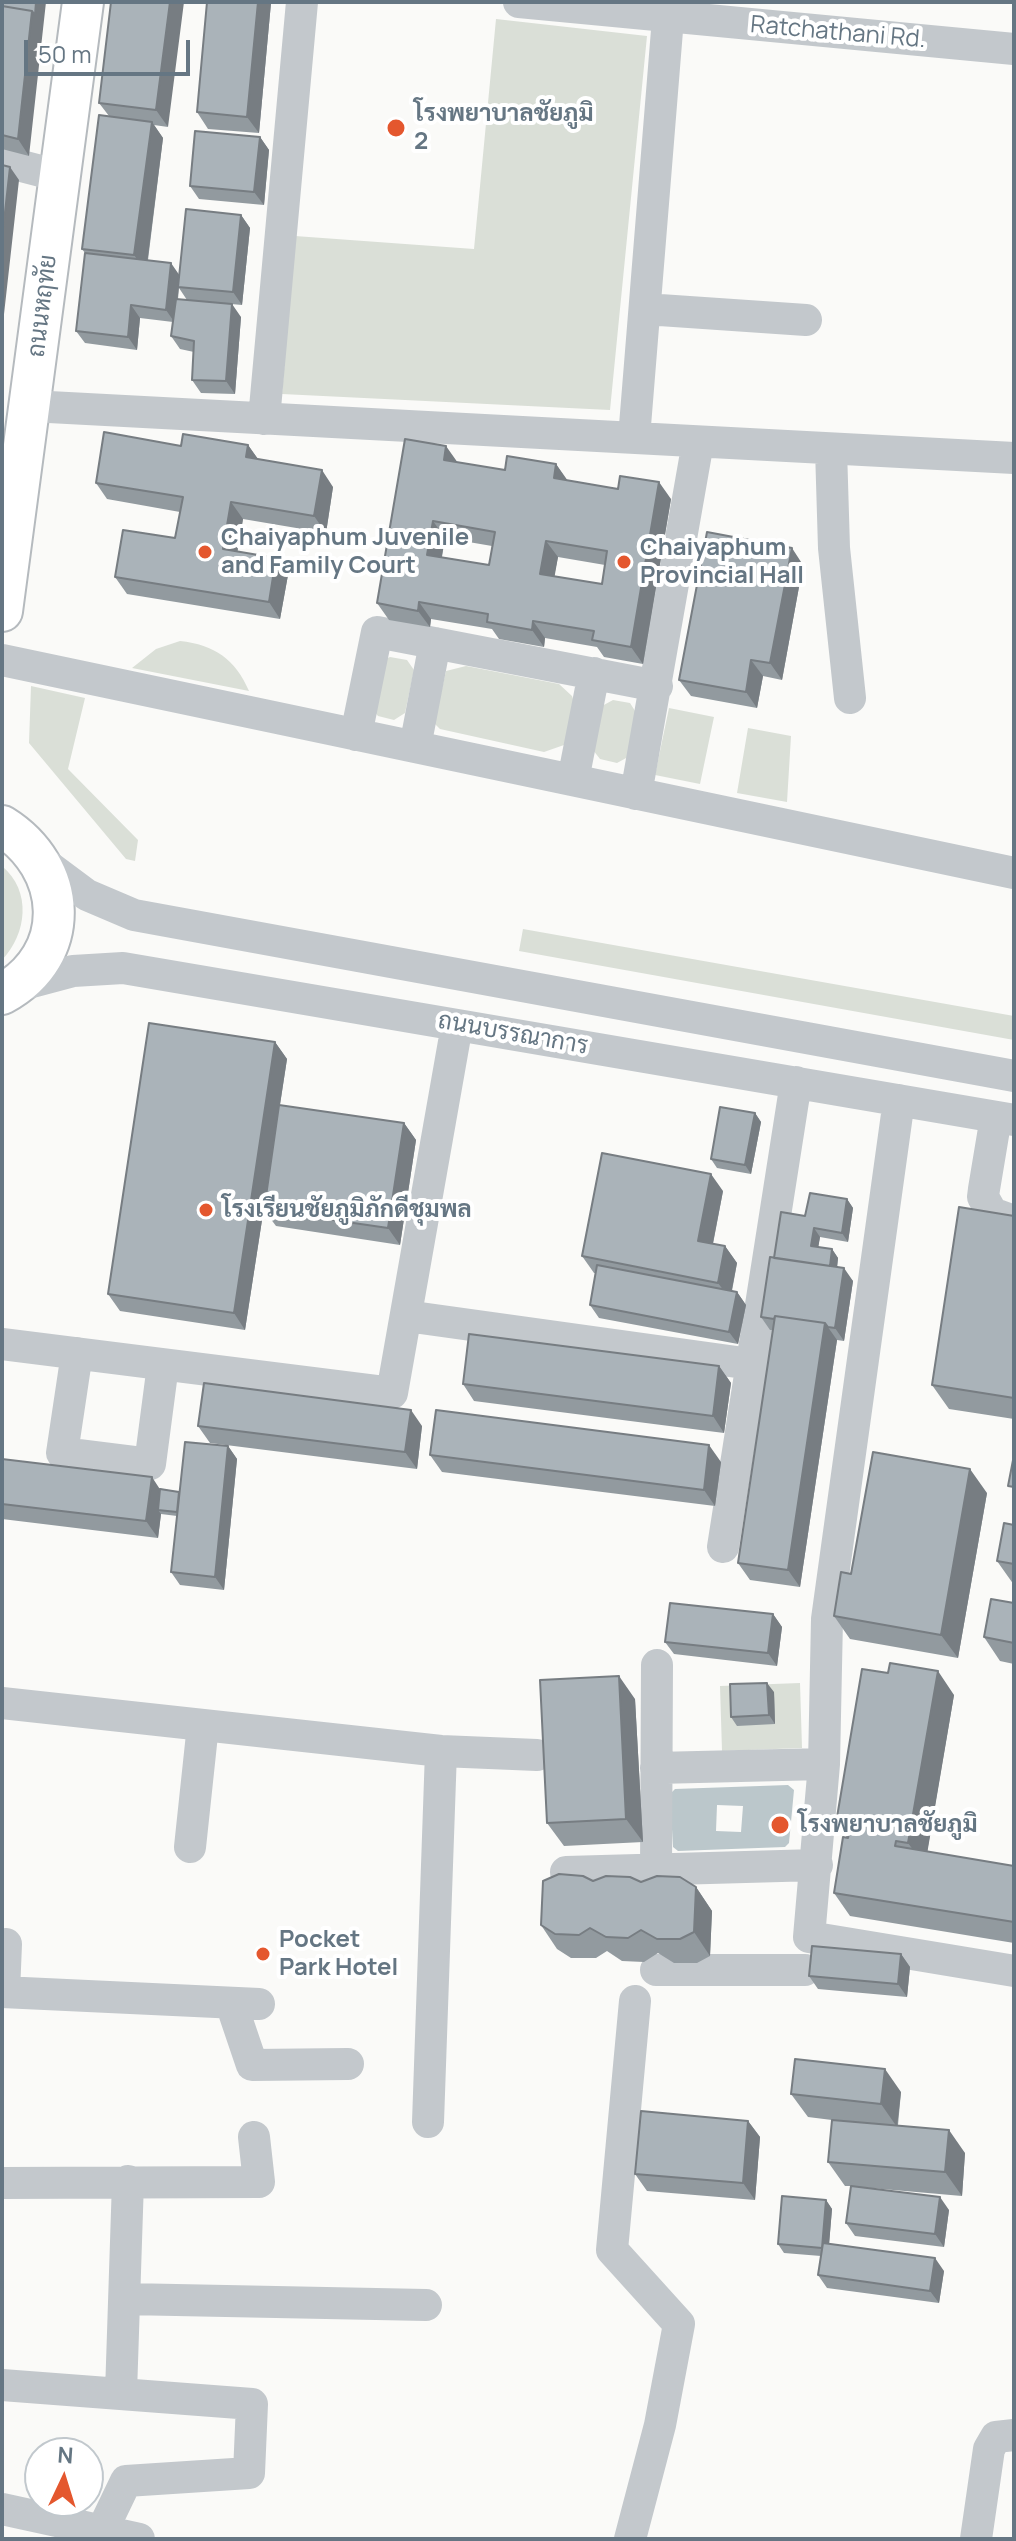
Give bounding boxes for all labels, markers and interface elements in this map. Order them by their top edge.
street label: Ratchathani Rd. [749,11,927,55]
scale bar [28,24,194,74]
text: 50 m [38,37,92,70]
place label: โรงพยาบาลชัยภูมิ 2 [414,100,594,156]
marker: โรงพยาบาลชัยภูมิ 2 [385,117,407,139]
street label: ถนนหฤทัย [22,253,64,359]
place label: Chaiyaphum Juvenile and Family Court [221,524,469,580]
place label: Chaiyaphum Provincial Hall [640,534,804,590]
marker: Chaiyaphum Juvenile and Family Court [196,543,214,561]
marker: Chaiyaphum Provincial Hall [615,553,633,571]
street label: ถนนบรรณาการ [436,1007,590,1061]
place label: โรงเรียนชัยภูมิภักดีชุมพล [222,1196,472,1224]
marker: โรงเรียนชัยภูมิภักดีชุมพล [197,1201,215,1219]
place label: โรงพยาบาลชัยภูมิ [798,1811,978,1839]
marker: โรงพยาบาลชัยภูมิ [769,1814,791,1836]
place label: Pocket Park Hotel [279,1926,398,1982]
marker: Pocket Park Hotel [254,1945,272,1963]
north arrow [24,2437,104,2517]
text: N [57,2440,74,2471]

